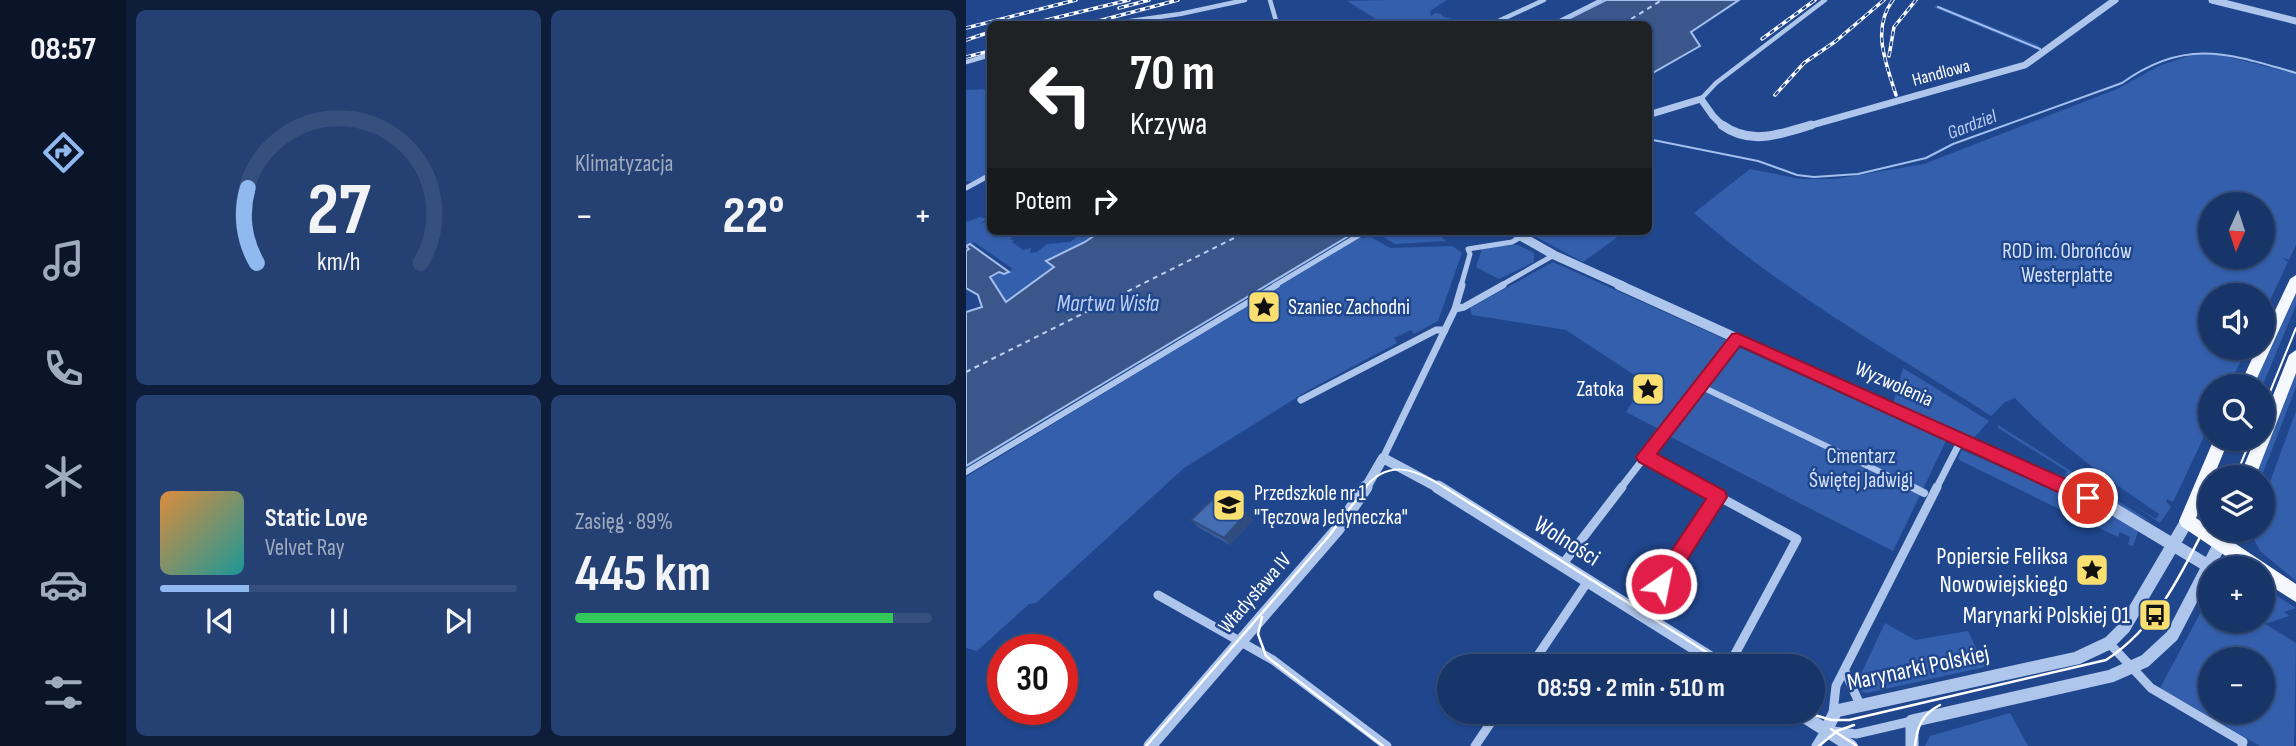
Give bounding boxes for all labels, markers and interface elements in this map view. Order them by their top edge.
text: 08:57 [30,30,96,69]
text: 70 m [1130,45,1215,104]
icon: left [1015,49,1106,140]
street label: Handlowa [1910,55,1972,91]
text: Krzywa [1130,105,1207,144]
water label: Gardziel [1944,105,2000,145]
icon: directions [39,128,88,177]
text: Klimatyzacja [575,150,673,178]
text: 27 [307,168,371,256]
icon: right [1086,182,1124,220]
text: 22° [722,185,785,248]
text: Potem [1015,186,1072,217]
north arrow [2198,192,2275,270]
map controls [2198,192,2275,724]
text: − [575,194,594,239]
text: + [913,194,932,239]
icon: music [39,236,88,285]
park label: ROD im. Obrońców Westerplatte [2002,239,2132,288]
text: km/h [317,247,360,278]
button: sound [2198,283,2275,360]
place icon: Szaniec Zachodni [1245,288,1283,326]
water label: Martwa Wisła [1057,290,1160,318]
place label: Szaniec Zachodni [1288,295,1410,320]
icon: phone [39,344,88,393]
street label: Wyzwolenia [1851,356,1937,412]
place icon: Zatoka [1629,370,1667,408]
button: search [2198,374,2275,451]
place label: Zatoka [1576,377,1624,402]
park label: Cmentarz Świętej Jadwigi [1809,444,1913,493]
icon: climate [39,452,88,501]
button: layers [2198,465,2275,542]
pin [2058,468,2118,528]
icon: arrive [2069,479,2107,517]
place label: Przedszkole nr 1 "Tęczowa Jedyneczka" [1254,481,1408,530]
school or university icon: Przedszkole nr 1 "Tęczowa Jedyneczka" [1210,486,1248,524]
text: Static Love [265,503,368,534]
text: Zasięg · 89% [575,508,673,536]
street label: Wolności [1529,509,1605,573]
text: Velvet Ray [265,534,345,562]
place label: Popiersie Feliksa Nowowiejskiego [1936,542,2068,599]
text: 445 km [575,543,711,606]
street label: Władysława IV [1213,547,1297,638]
position arrow [1624,547,1698,621]
place icon: Popiersie Feliksa Nowowiejskiego [2073,551,2111,589]
button: + [2198,556,2275,633]
icon: car [39,560,88,609]
bus stop icon: Marynarki Polskiej 01 [2136,596,2174,634]
place label: Marynarki Polskiej 01 [1963,601,2131,630]
icon: previous [201,602,239,640]
icon: pause [320,602,358,640]
icon: next [439,602,477,640]
speed limit sign: 30 [987,634,1078,725]
street label: Marynarki Polskiej [1844,639,1992,697]
button: − [2198,647,2275,724]
icon: filters [39,668,88,717]
text: 08:59 · 2 min · 510 m [1537,673,1725,704]

